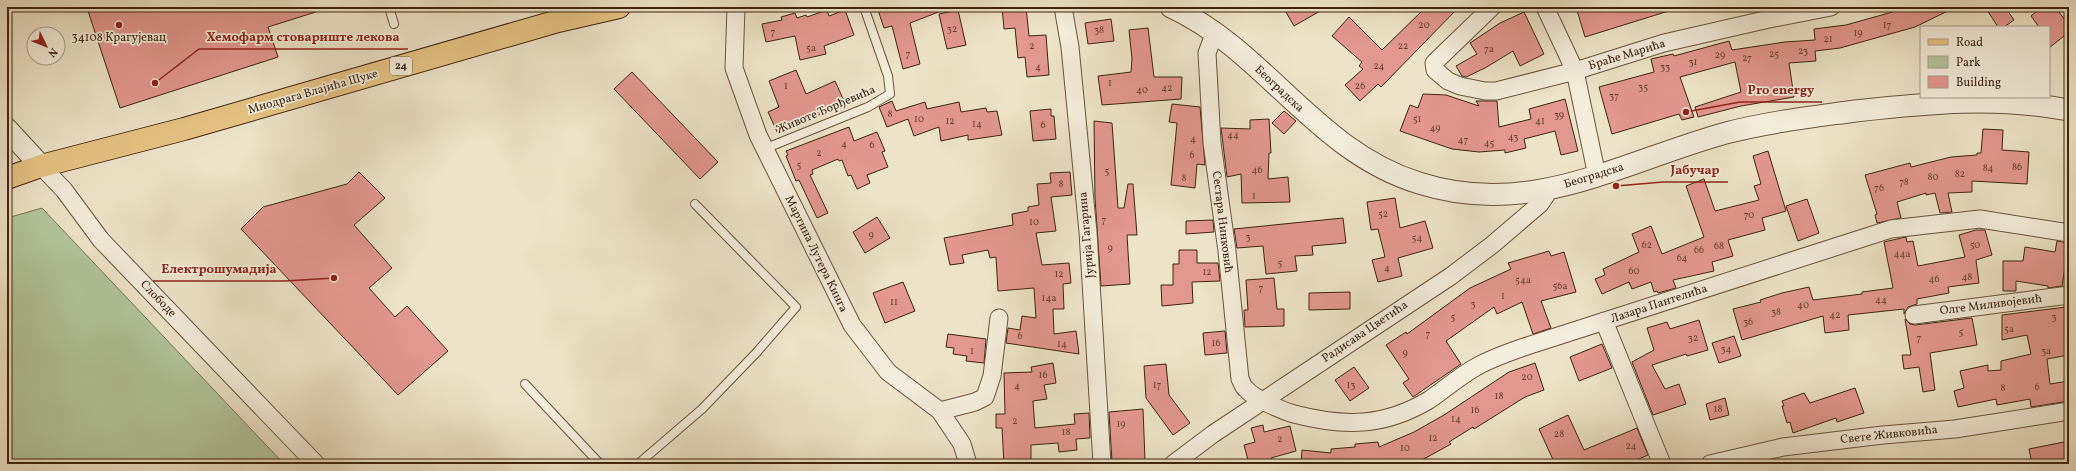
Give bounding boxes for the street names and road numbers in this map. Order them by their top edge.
street label: Браће Марића [1587,36,1667,74]
road number: 24 [390,57,412,75]
street label: Београдска [1251,62,1307,116]
street label: Миодрага Влајића Шуке [246,66,380,118]
street label: Животе Ђорђевића [774,82,878,138]
street label: Београдска [1562,159,1626,193]
street label: Сестара Нинковић [1208,170,1236,274]
street label: Јурија Гагарина [1075,191,1099,279]
street label: Мартина Лутера Кинга [781,193,851,315]
street label: Слободе [136,277,180,321]
street label: Лазара Пантелића [1609,281,1710,327]
street label: Олге Миливојевић [1939,291,2043,319]
street label: Радисава Цветића [1319,297,1411,367]
street label: Свете Живковића [1840,422,1939,448]

